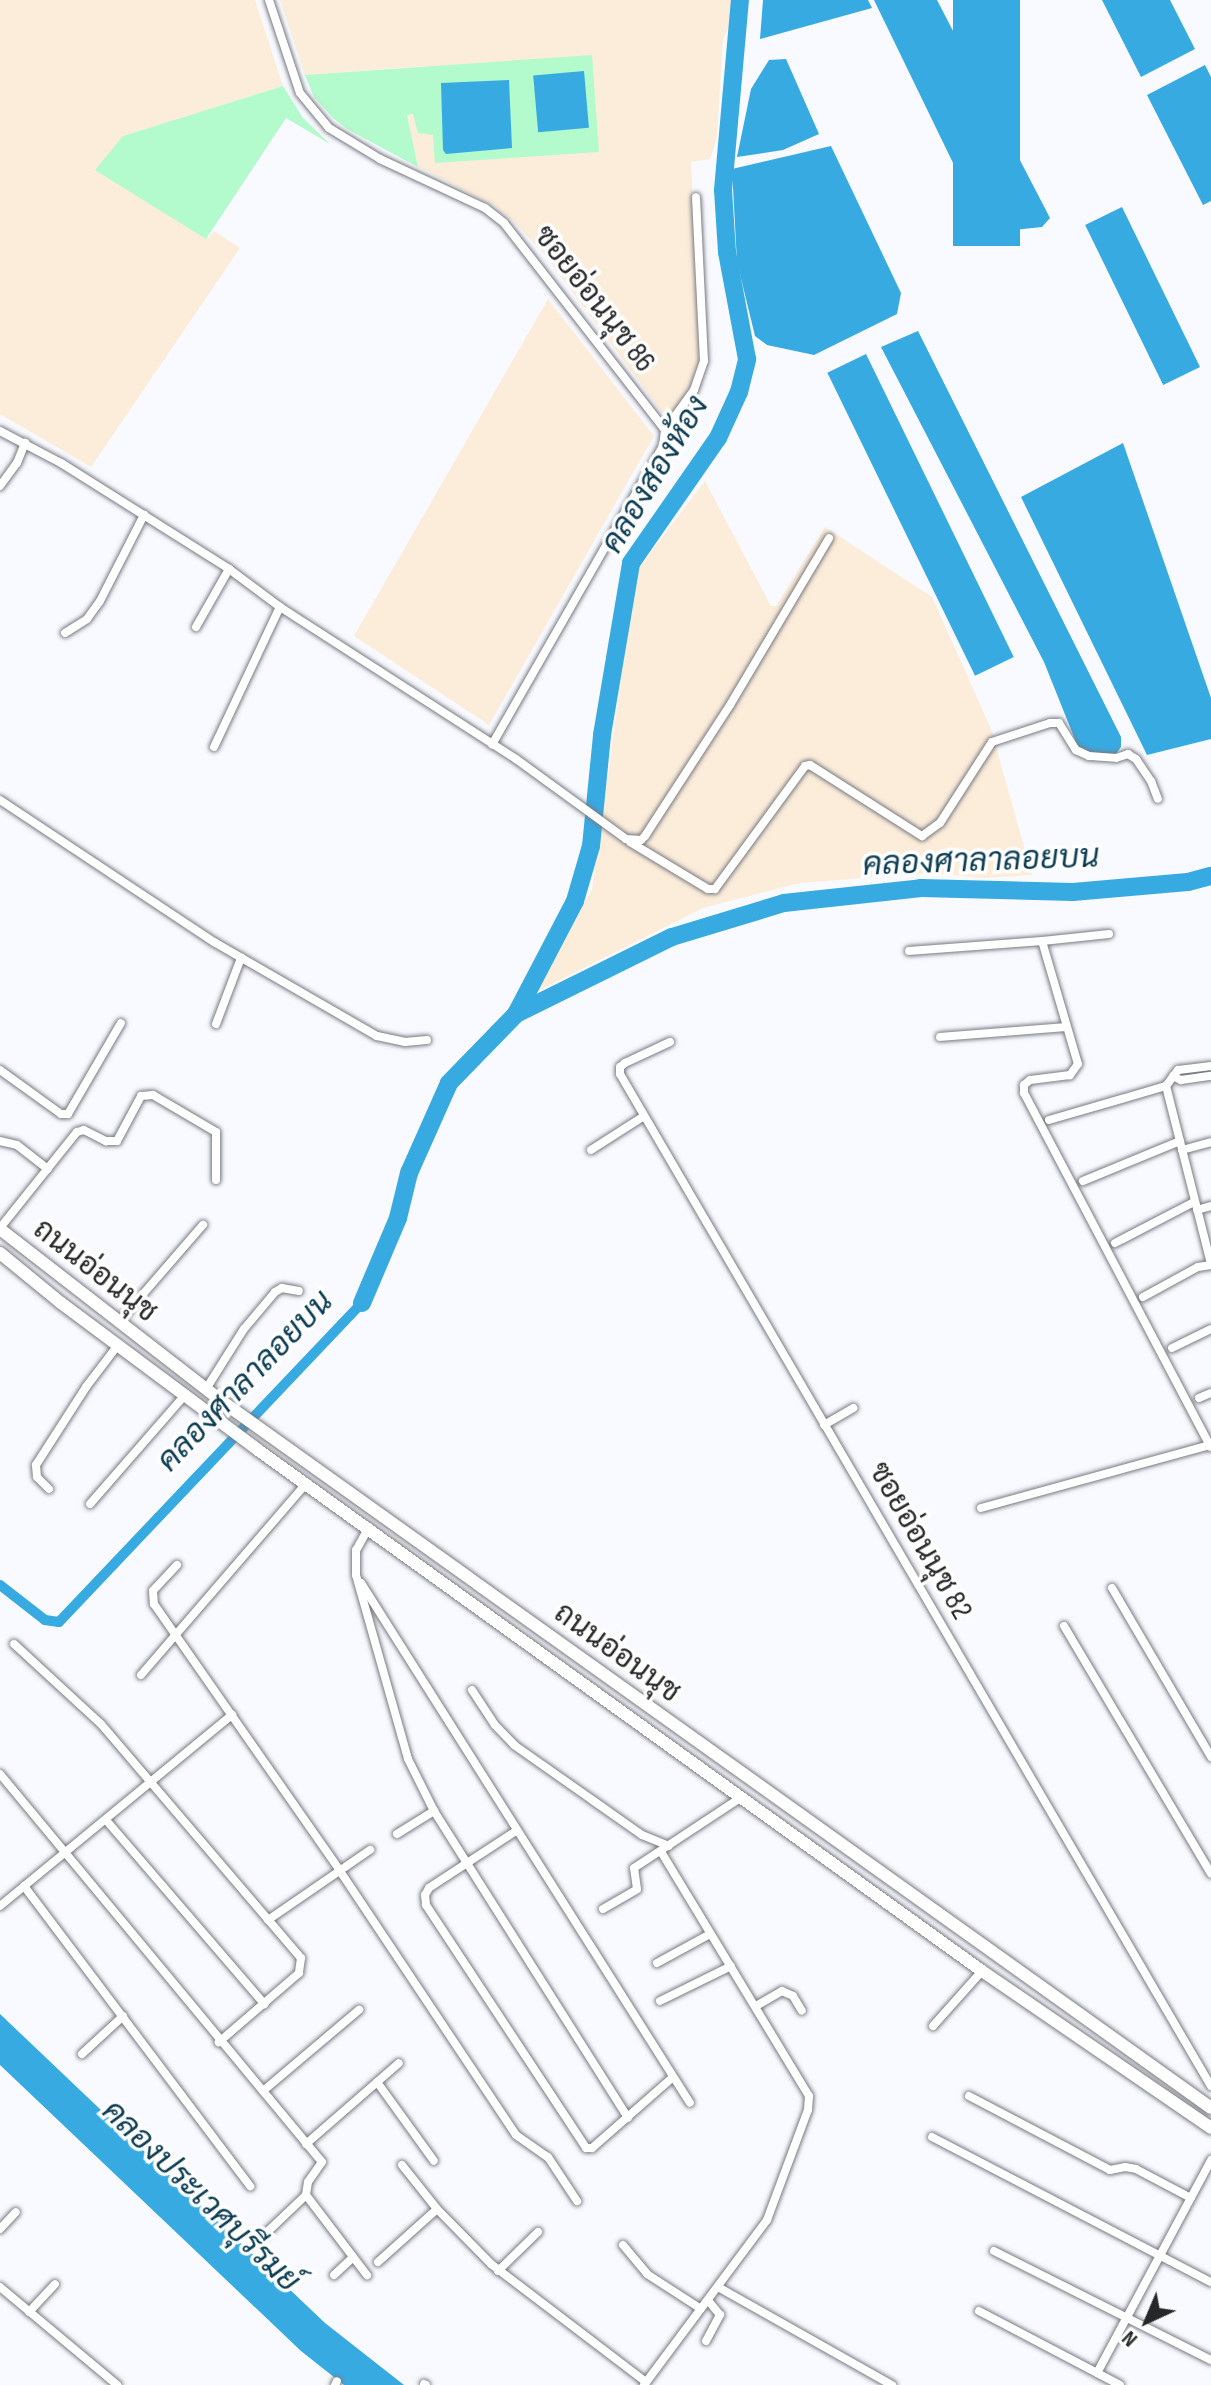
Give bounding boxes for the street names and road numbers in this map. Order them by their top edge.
street label: ซอยอ่อนนุช 86 [526,219,662,379]
street label: ถนนอ่อนนุช [26,1211,164,1331]
street label: ซอยอ่อนนุช 82 [861,1456,979,1626]
street label: ถนนอ่อนนุช [547,1595,687,1711]

